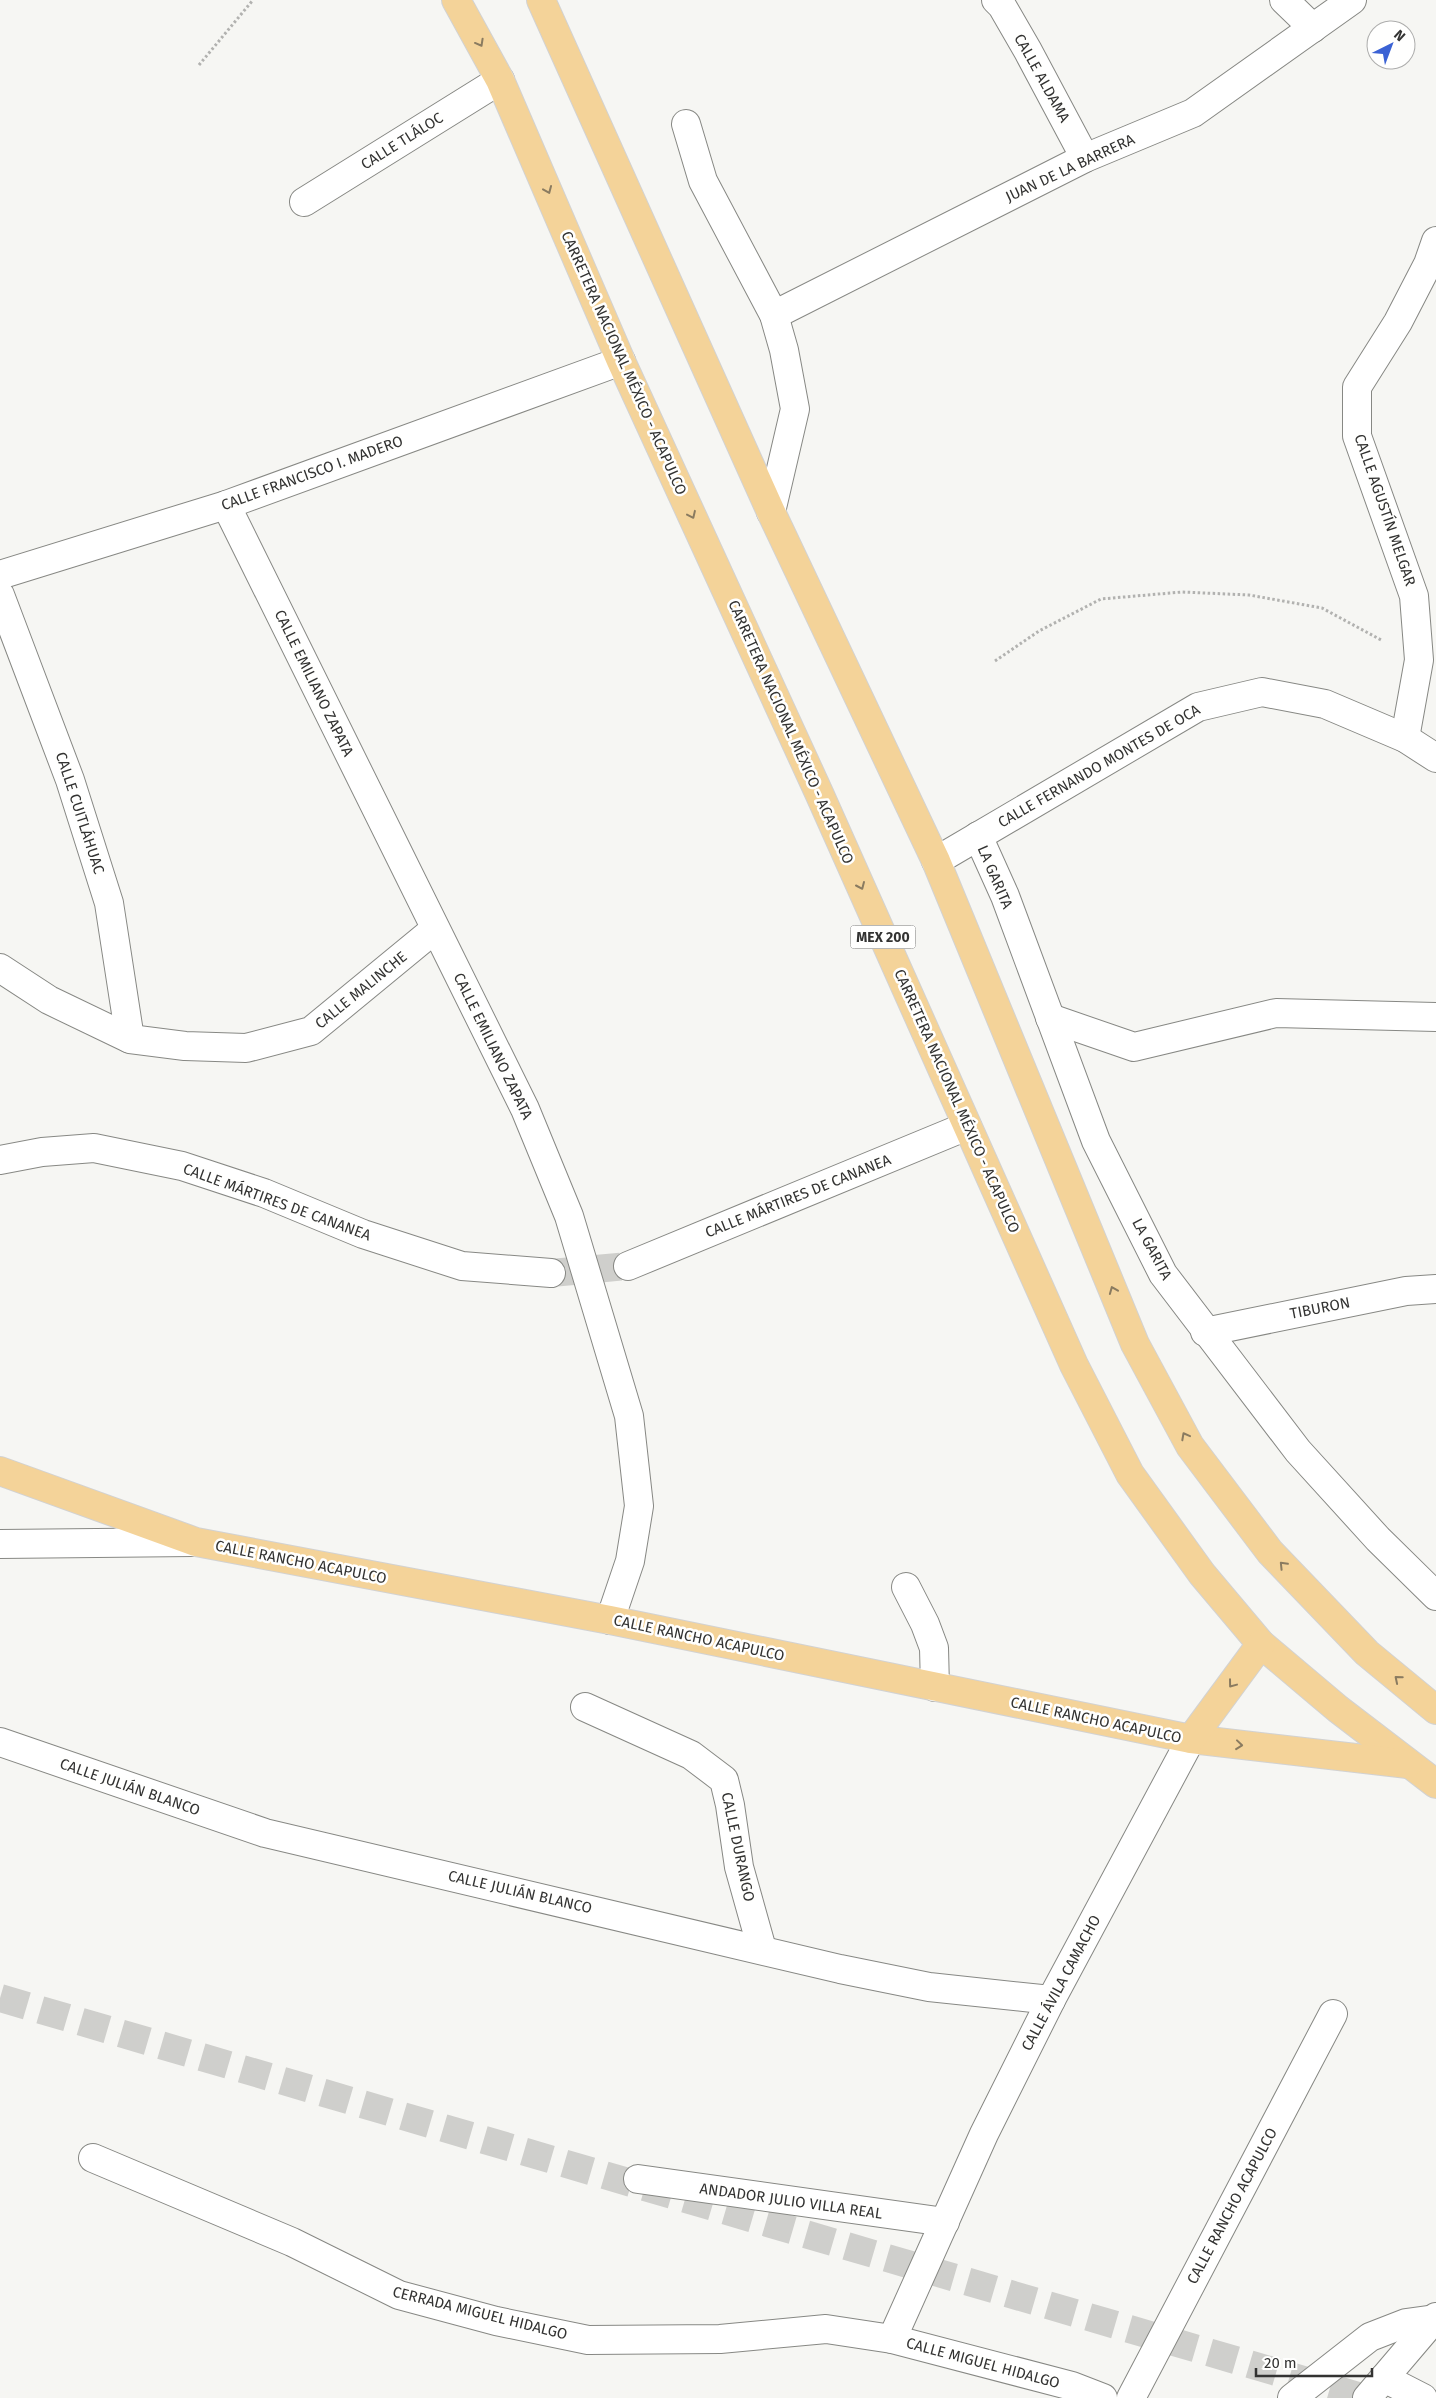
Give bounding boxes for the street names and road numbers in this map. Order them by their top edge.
street label: CALLE ALDAMA [1010,31,1074,126]
street label: CALLE TLÁLOC [358,108,447,173]
street label: JUAN DE LA BARRERA [1003,130,1138,206]
street label: CARRETERA NACIONAL MÉXICO - ACAPULCO [557,228,691,498]
street label: CALLE FRANCISCO I. MADERO [219,432,405,514]
street label: CALLE AGUSTÍN MELGAR [1351,432,1419,588]
street label: CARRETERA NACIONAL MÉXICO - ACAPULCO [724,597,858,867]
street label: CALLE EMILIANO ZAPATA [271,607,358,760]
street label: CALLE FERNANDO MONTES DE OCA [995,700,1204,831]
street label: CALLE CUITLÁHUAC [52,750,108,877]
street label: LA GARITA [974,843,1017,912]
road number: MEX 200 [850,926,916,949]
street label: CALLE MALINCHE [311,947,411,1033]
street label: CARRETERA NACIONAL MÉXICO - ACAPULCO [890,966,1024,1236]
street label: CALLE EMILIANO ZAPATA [450,970,537,1123]
street label: CALLE MÁRTIRES DE CANANEA [703,1150,894,1242]
street label: CALLE MÁRTIRES DE CANANEA [181,1160,374,1245]
street label: LA GARITA [1128,1215,1176,1283]
street label: TIBURON [1288,1293,1352,1323]
street label: CALLE RANCHO ACAPULCO [214,1537,388,1587]
street label: CALLE RANCHO ACAPULCO [612,1611,786,1665]
street label: CALLE RANCHO ACAPULCO [1009,1693,1183,1747]
street label: CALLE JULIÁN BLANCO [58,1755,202,1819]
street label: CALLE DURANGO [718,1791,758,1903]
street label: CALLE JULIÁN BLANCO [446,1867,594,1917]
street label: CALLE ÁVILA CAMACHO [1018,1912,1104,2054]
street label: CALLE RANCHO ACAPULCO [1183,2125,1281,2287]
street label: ANDADOR JULIO VILLA REAL [699,2179,884,2223]
street label: CERRADA MIGUEL HIDALGO [391,2283,569,2343]
street label: CALLE MIGUEL HIDALGO [904,2334,1062,2392]

